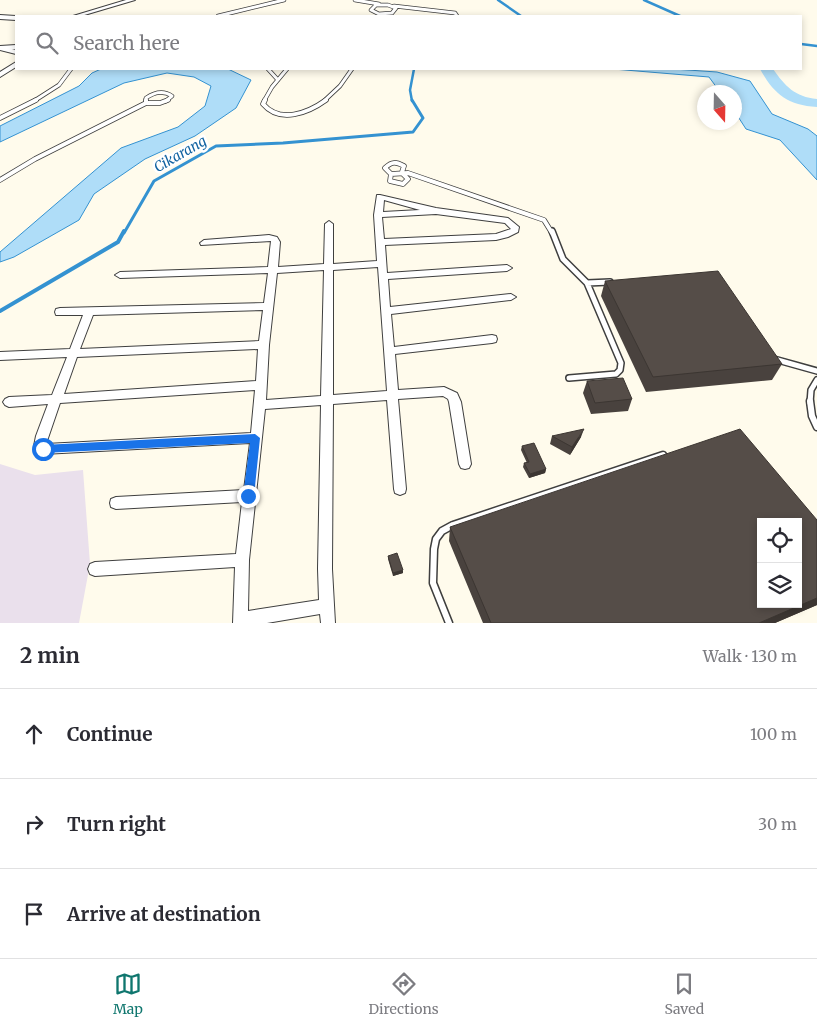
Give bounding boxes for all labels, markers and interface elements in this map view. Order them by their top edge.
search box [15,15,802,70]
icon: search [33,29,61,57]
text: Search here [73,31,180,55]
north arrow [697,85,742,130]
water label: Cikarang [150,132,210,176]
route start [32,438,55,461]
route end [237,485,260,508]
map controls [757,518,802,608]
button: locate [757,518,802,563]
button: layers [757,563,802,608]
text: 2 min [20,642,80,669]
text: Walk · 130 m [703,646,797,666]
icon: ahead [20,720,48,748]
text: Continue [67,722,153,746]
text: 100 m [750,724,797,744]
icon: right [20,810,48,838]
text: Turn right [67,812,166,836]
text: 30 m [758,814,797,834]
icon: arrive [20,900,48,928]
text: Arrive at destination [67,902,261,926]
tab: Map [113,970,143,1018]
tab: Directions [369,970,439,1018]
tab: Saved [664,970,704,1018]

